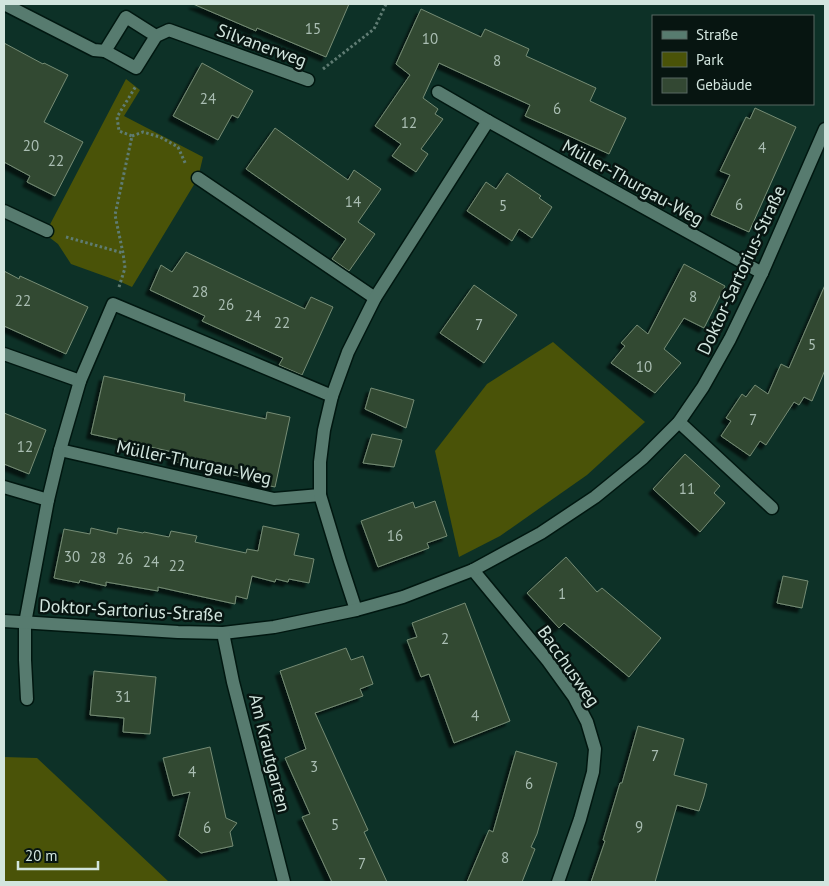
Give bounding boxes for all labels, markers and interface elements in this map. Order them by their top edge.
legend [652,15,814,105]
street label: Silvanerweg [214,18,310,72]
house number: 15 [305,19,321,38]
text: Straße [696,25,738,44]
house number: 10 [422,29,438,48]
text: Park [696,50,724,69]
house number: 8 [493,51,501,70]
text: Gebäude [696,75,752,94]
house number: 24 [200,89,216,108]
house number: 6 [553,99,561,118]
house number: 12 [401,113,417,132]
street label: Müller-Thurgau-Weg [558,134,708,230]
house number: 20 [23,136,39,155]
house number: 4 [758,138,766,157]
house number: 22 [48,151,64,170]
street label: Doktor-Sartorius-Straße [692,182,790,358]
house number: 14 [345,192,361,211]
house number: 6 [735,195,743,214]
house number: 5 [499,196,507,215]
house number: 28 [192,282,208,301]
house number: 8 [689,287,697,306]
house number: 22 [15,291,31,310]
house number: 26 [218,295,234,314]
house number: 24 [245,306,261,325]
house number: 22 [274,313,290,332]
house number: 7 [475,315,483,334]
house number: 5 [808,335,816,354]
house number: 10 [636,357,652,376]
house number: 7 [749,410,757,429]
street label: Müller-Thurgau-Weg [114,434,274,490]
house number: 12 [17,437,33,456]
house number: 11 [679,479,695,498]
house number: 16 [387,526,403,545]
house number: 30 [64,547,80,566]
house number: 28 [90,548,106,567]
house number: 26 [117,549,133,568]
house number: 24 [143,552,159,571]
house number: 22 [169,556,185,575]
house number: 1 [558,584,566,603]
street label: Doktor-Sartorius-Straße [38,594,224,626]
street label: Bacchusweg [533,621,605,711]
house number: 2 [441,629,449,648]
house number: 31 [115,687,131,706]
street label: Am Krautgarten [244,691,296,815]
house number: 4 [471,706,479,725]
house number: 7 [651,746,659,765]
house number: 3 [310,757,318,776]
house number: 4 [188,762,196,781]
house number: 6 [525,774,533,793]
house number: 5 [331,815,339,834]
house number: 9 [635,817,643,836]
house number: 6 [203,818,211,837]
scale bar [18,838,98,870]
text: 20 m [25,846,58,865]
house number: 8 [501,848,509,867]
house number: 7 [358,854,366,873]

